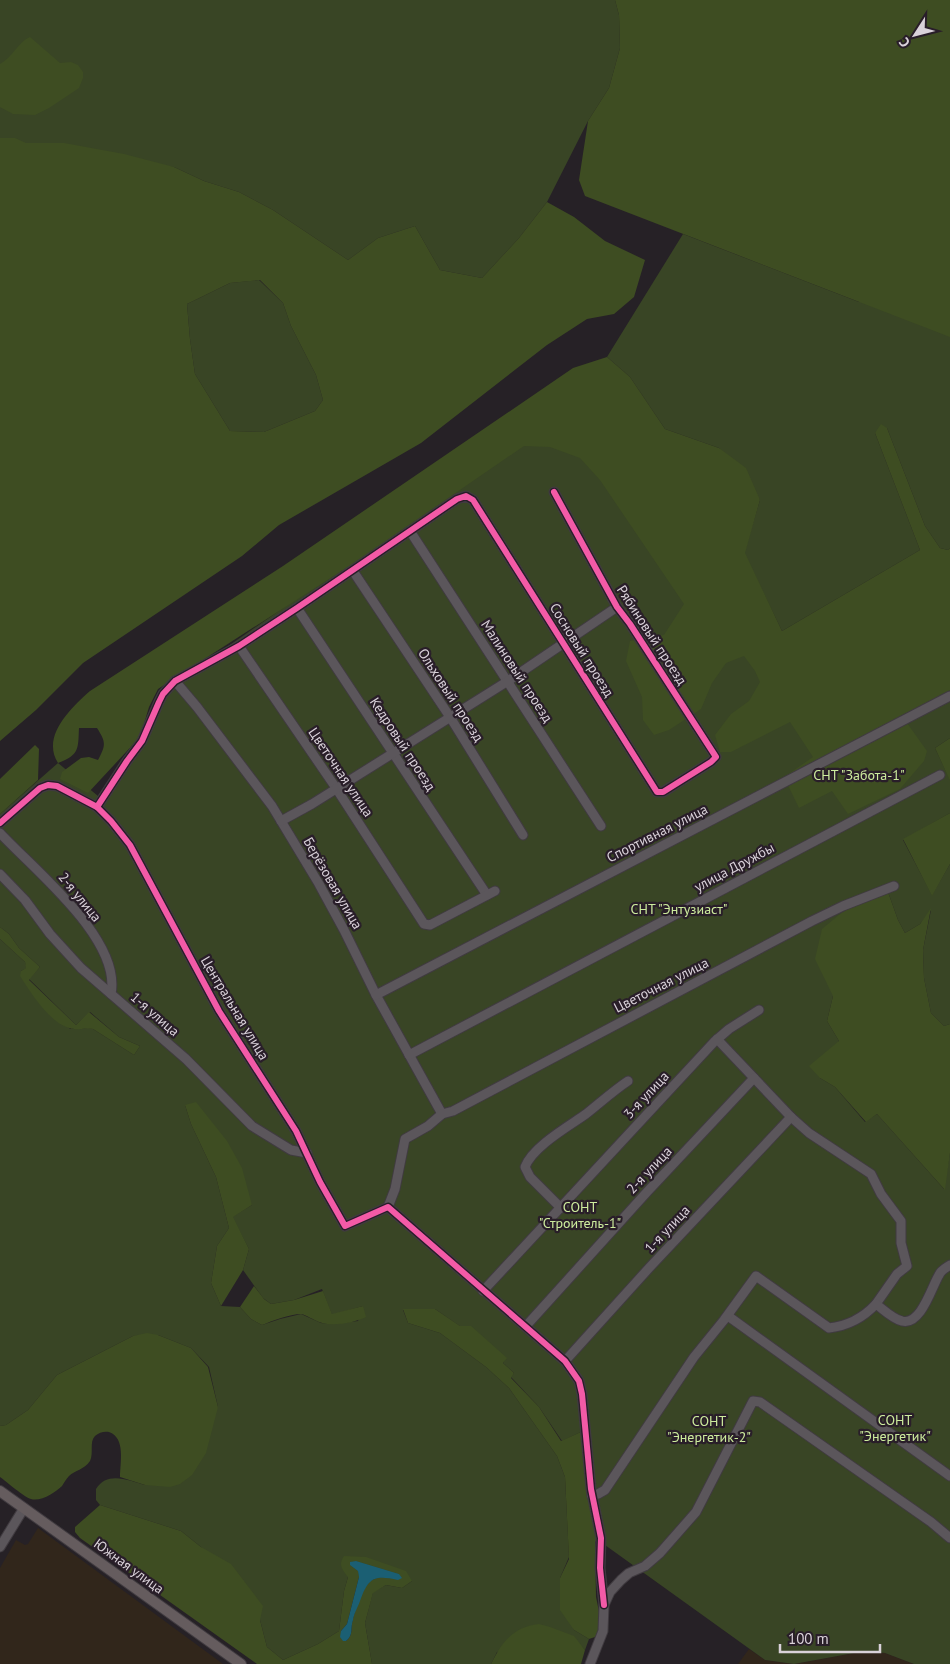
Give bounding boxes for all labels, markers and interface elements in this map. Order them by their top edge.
north arrow [890,10,940,60]
text: С [895,34,914,51]
street label: Рябиновый проезд [613,582,691,689]
street label: Сосновый проезд [546,600,618,701]
street label: Малиновый проезд [477,616,557,726]
street label: Ольховый проезд [414,645,488,745]
street label: Кедровый проезд [366,694,440,795]
street label: Цветочная улица [304,724,378,820]
park label: СНТ "Забота-1" [813,766,905,784]
street label: Спортивная улица [603,800,711,866]
street label: Берёзовая улица [299,834,367,932]
street label: улица Дружбы [691,838,777,896]
street label: 2-я улица [55,869,105,926]
park label: СНТ "Энтузиаст" [631,900,727,918]
street label: Центральная улица [197,953,273,1063]
street label: Цветочная улица [611,953,711,1017]
street label: 1-я улица [127,988,183,1040]
street label: 3-я улица [619,1067,673,1123]
street label: 2-я улица [622,1142,676,1198]
park label: СОНТ "Строитель-1" [539,1198,621,1232]
street label: 1-я улица [640,1201,694,1257]
park label: СОНТ "Энергетик" [859,1411,931,1445]
park label: СОНТ "Энергетик-2" [667,1412,751,1446]
street label: Южная улица [90,1535,168,1597]
scale bar [780,1622,880,1654]
text: 100 m [788,1629,829,1648]

